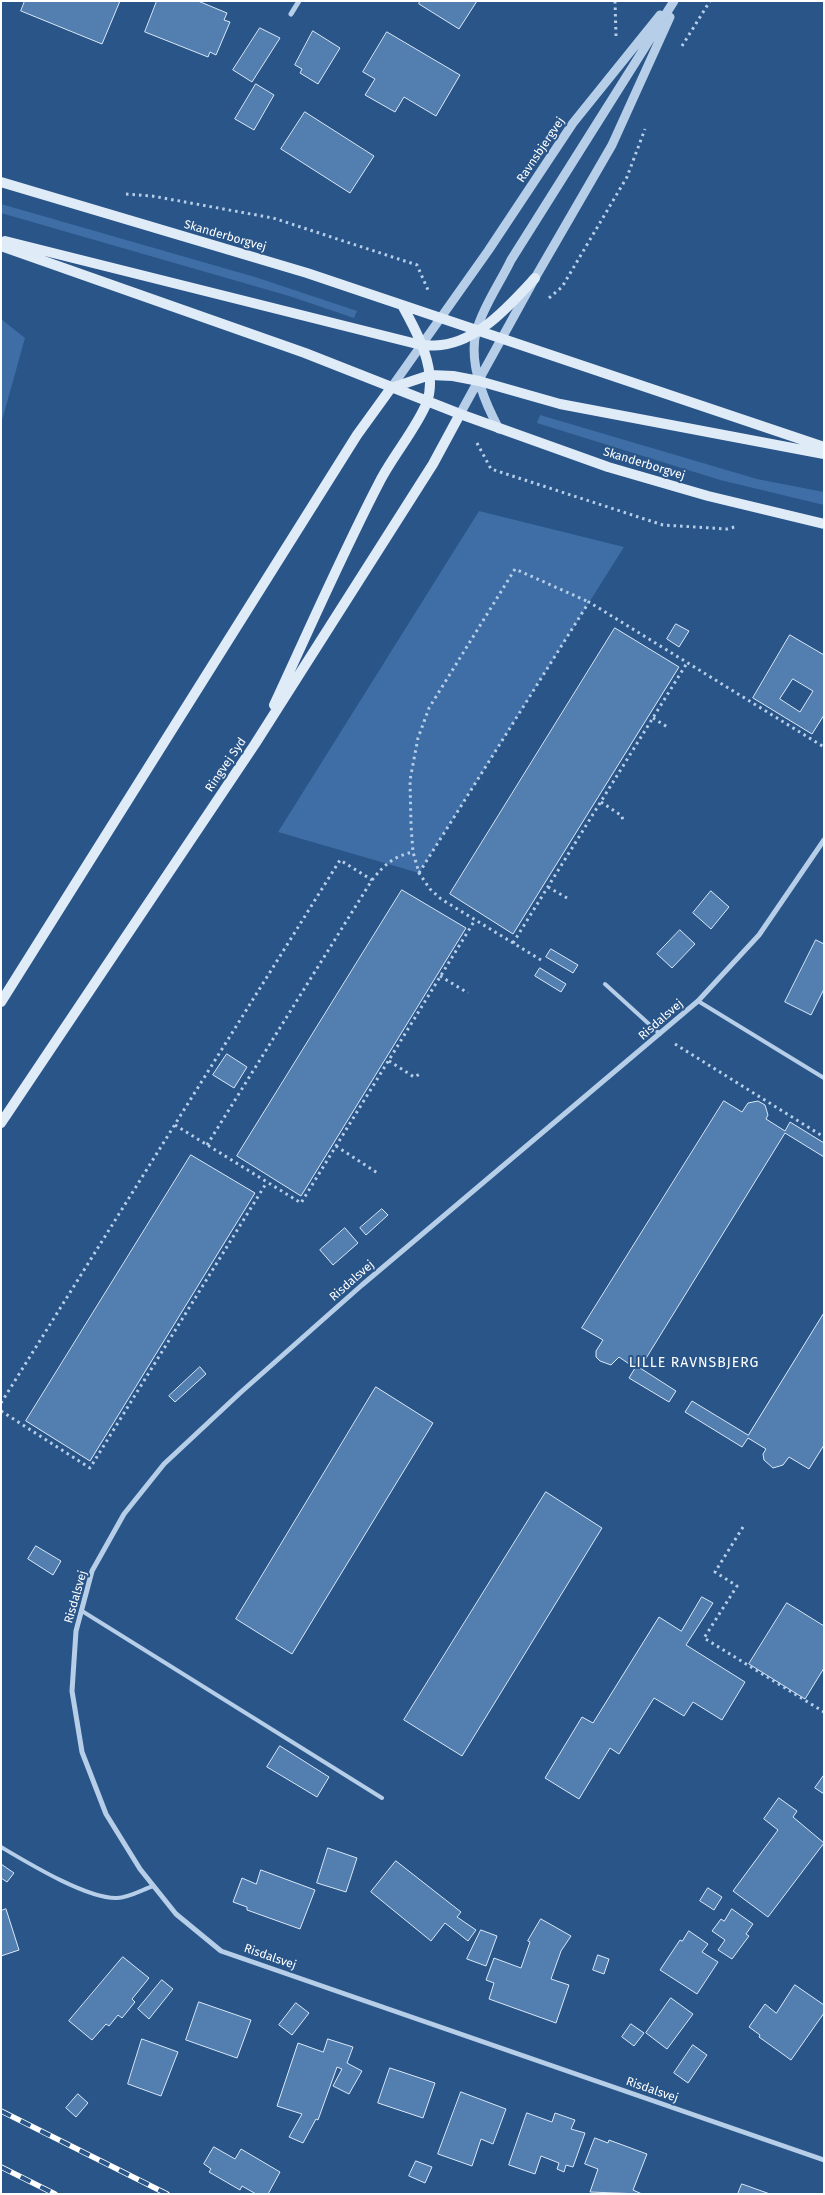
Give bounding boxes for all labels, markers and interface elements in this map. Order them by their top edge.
street label: Ravnsbjergvej [514,115,568,185]
street label: Skanderborgvej [182,217,268,255]
street label: Skanderborgvej [601,445,687,483]
street label: Ringvej Syd [203,735,249,795]
street label: Risdalsvej [636,997,686,1043]
street label: Risdalsvej [327,1258,377,1304]
district label: LILLE RAVNSBJERG [627,1355,761,1371]
street label: Risdalsvej [62,1569,90,1625]
street label: Risdalsvej [242,1941,298,1973]
street label: Risdalsvej [624,2074,680,2106]

